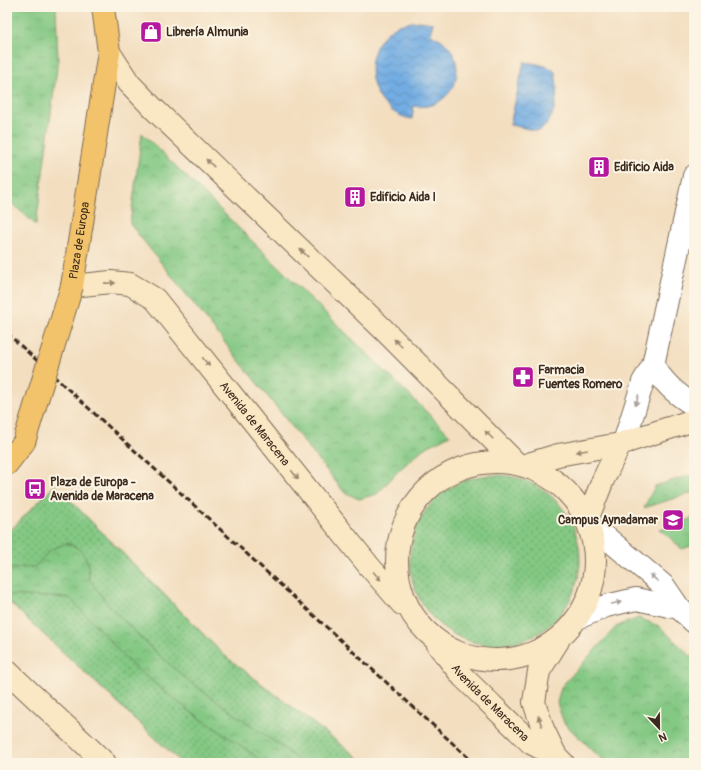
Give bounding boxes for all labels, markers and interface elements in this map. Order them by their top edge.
shop icon: Librería Almunia [138,19,164,45]
place label: Librería Almunia [166,25,249,40]
building icon: Edificio Aida [586,154,612,180]
one-way arrow [205,158,215,168]
place label: Edificio Aida [614,160,674,175]
building icon: Edificio Aida I [342,184,368,210]
place label: Edificio Aida I [370,190,436,205]
street label: Plaza de Europa [66,200,93,280]
one-way arrow [299,248,309,257]
one-way arrow [104,279,116,286]
one-way arrow [393,338,402,348]
one-way arrow [201,357,210,368]
place label: Farmacia Fuentes Romero [538,363,623,392]
pharmacy icon: Farmacia Fuentes Romero [510,364,536,390]
street label: Avenida de Maracena [216,379,293,469]
one-way arrow [634,394,640,406]
one-way arrow [484,430,494,440]
one-way arrow [575,448,588,454]
one-way arrow [291,469,300,480]
place label: Plaza de Europa - Avenida de Maracena [50,475,154,504]
bus stop icon: Plaza de Europa - Avenida de Maracena [22,476,48,502]
school or university icon: Campus Aynadamar [660,507,686,533]
place label: Campus Aynadamar [558,513,659,528]
one-way arrow [373,571,382,581]
one-way arrow [649,574,660,583]
one-way arrow [610,600,623,606]
street label: Avenida de Maracena [448,661,532,745]
north arrow [639,708,679,748]
one-way arrow [537,714,543,726]
text: N [656,729,668,744]

